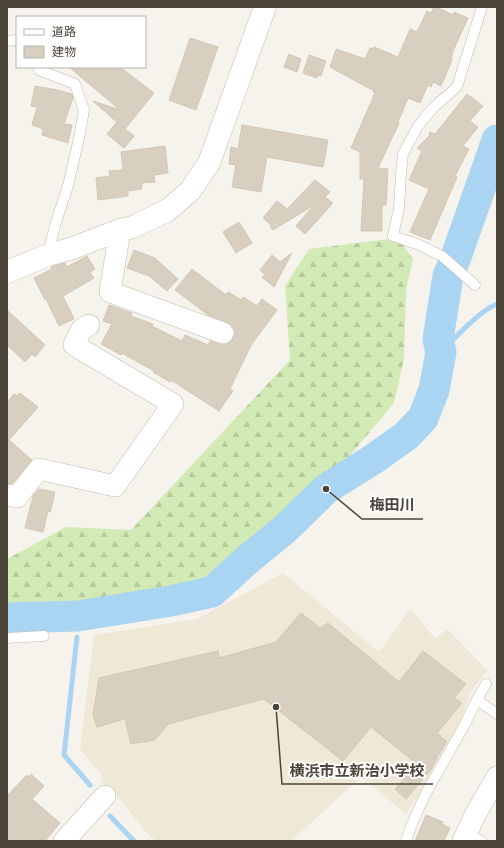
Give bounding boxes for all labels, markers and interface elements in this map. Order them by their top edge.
legend [16,16,146,68]
text: 道路 [52,24,76,40]
text: 建物 [52,44,76,60]
callout: 梅田川 [362,492,423,519]
text: 梅田川 [369,494,415,515]
callout: 横浜市立新治小学校 [282,757,433,784]
text: 横浜市立新治小学校 [289,760,425,781]

